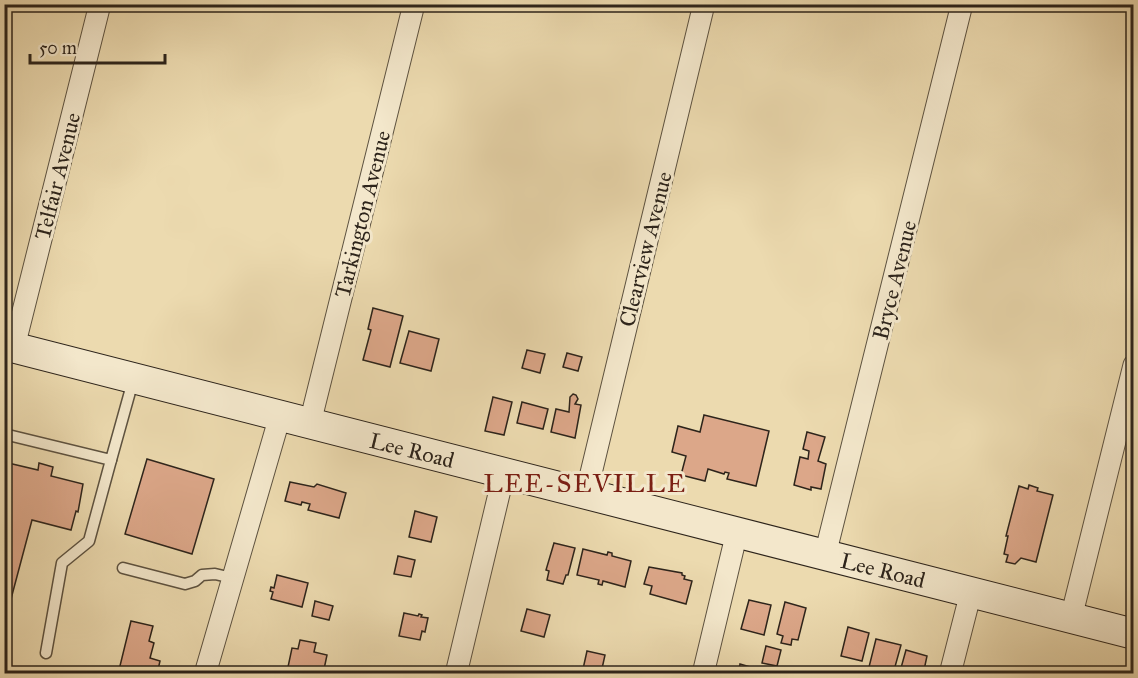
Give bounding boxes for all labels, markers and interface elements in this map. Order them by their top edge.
scale bar [30,27,165,65]
text: 50 m [39,37,77,59]
street label: Telfair Avenue [29,110,86,243]
street label: Tarkington Avenue [329,128,396,300]
street label: Clearview Avenue [613,169,678,329]
street label: Bryce Avenue [867,218,922,343]
street label: Lee Road [367,427,457,474]
district label: LEE-SEVILLE [483,467,687,499]
street label: Lee Road [838,547,928,594]

